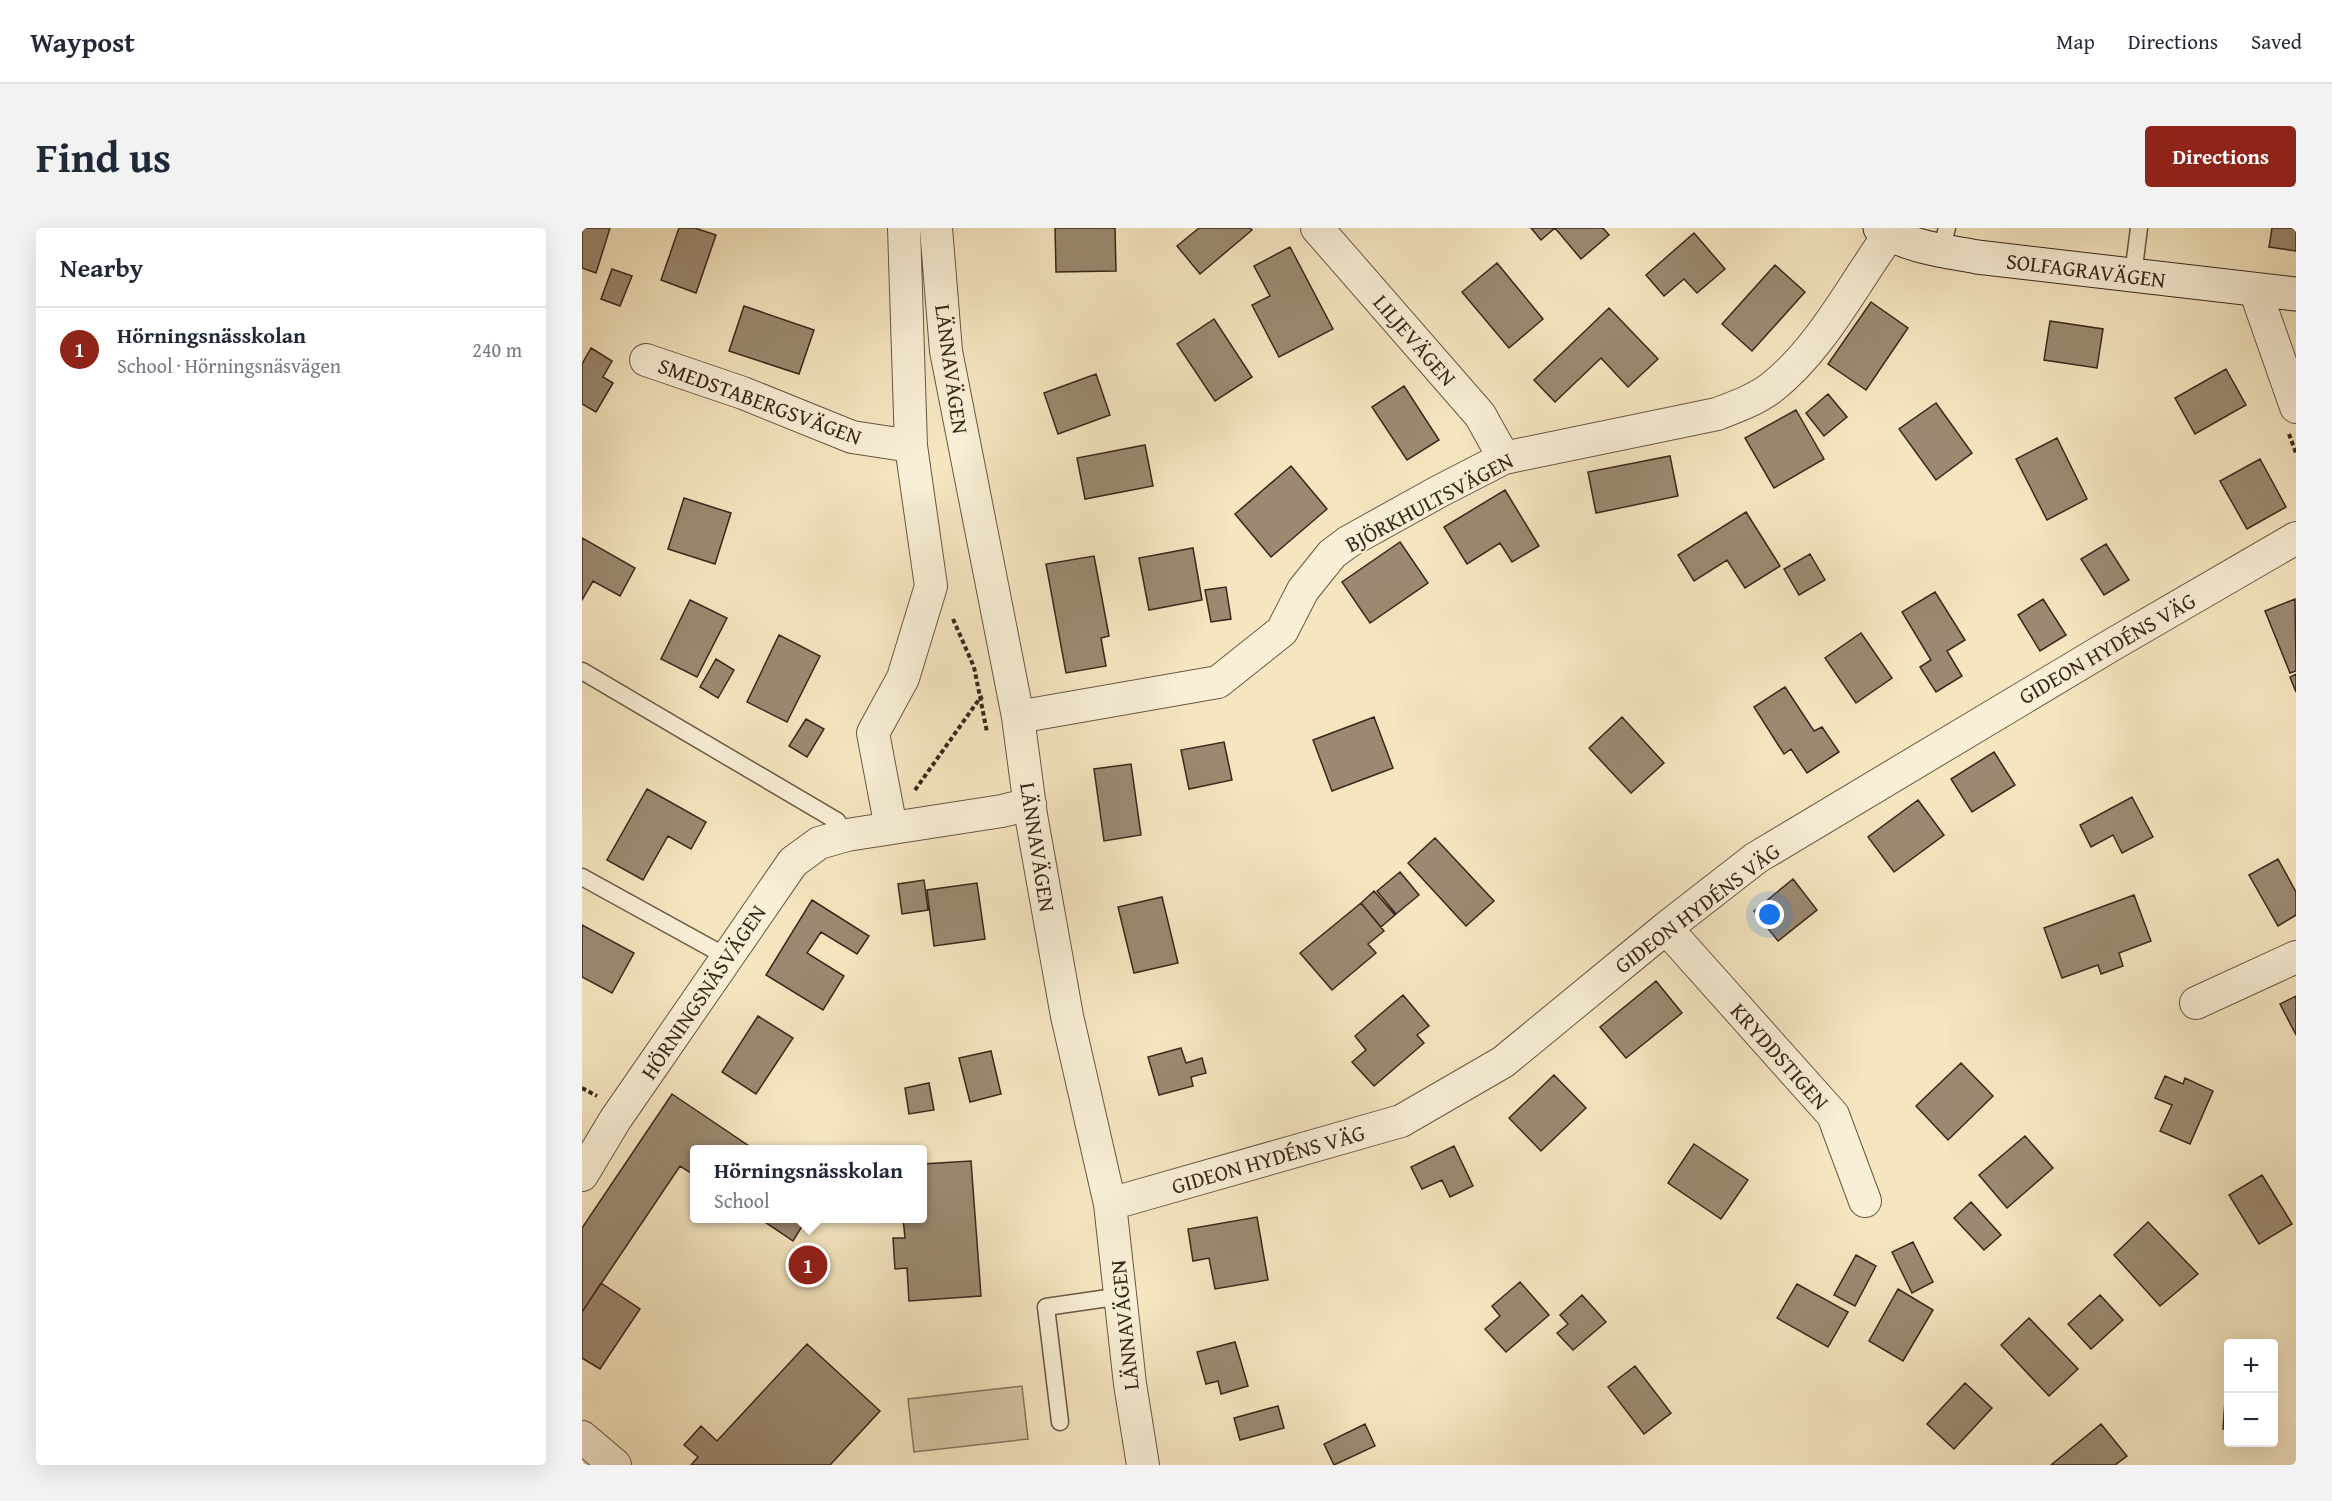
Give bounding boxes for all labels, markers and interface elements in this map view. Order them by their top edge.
text: Waypost [30,21,135,62]
text: Map [2056,26,2095,57]
text: Directions [2128,26,2218,57]
text: Saved [2251,26,2302,57]
text: Find us [36,126,171,187]
button: Directions [2145,126,2296,187]
street label: SOLFAGRAVÄGEN [2004,244,2168,296]
text: Nearby [60,248,143,287]
street label: LILJEVÄGEN [1366,287,1464,393]
street label: LÄNNAVÄGEN [927,302,977,436]
text: Hörningsnässkolan [117,319,306,351]
text: 1 [74,335,85,364]
text: 240 m [472,335,522,364]
street label: SMEDSTABERGSVÄGEN [654,349,866,453]
text: School · Hörningsnäsvägen [117,351,341,380]
street label: BJÖRKHULTSVÄGEN [1339,444,1519,560]
street label: GIDEON HYDÉNS VÄG [2012,584,2202,712]
street label: LÄNNAVÄGEN [1012,780,1064,914]
street label: GIDEON HYDÉNS VÄG [1608,835,1786,981]
street label: HÖRNINGSNÄSVÄGEN [633,898,773,1086]
your location [1755,900,1784,929]
street label: KRYDDSTIGEN [1723,996,1837,1116]
street label: GIDEON HYDÉNS VÄG [1168,1116,1368,1202]
popup [690,1145,927,1223]
text: Hörningsnässkolan [714,1154,903,1186]
text: School [714,1186,770,1215]
pin: 1 [788,1242,828,1288]
street label: LÄNNAVÄGEN [1101,1258,1147,1392]
map controls [2224,1339,2278,1447]
button: + [2224,1339,2278,1393]
button: − [2224,1393,2278,1447]

